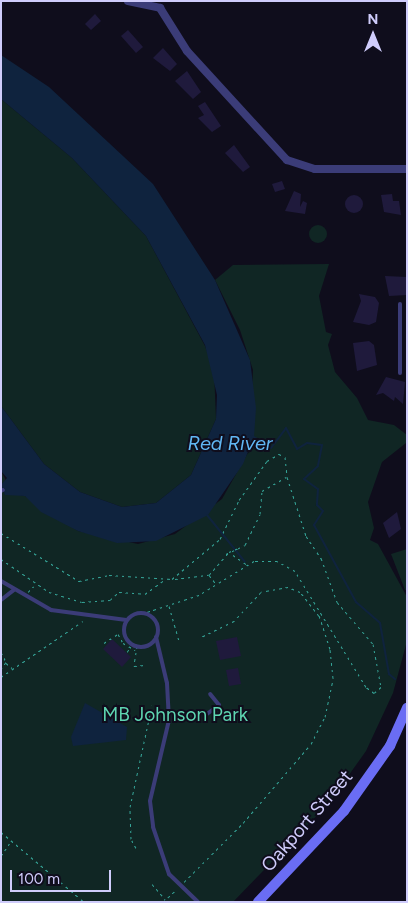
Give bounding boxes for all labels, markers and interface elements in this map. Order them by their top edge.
north arrow [348,10,398,60]
text: N [368,11,378,28]
water label: Red River [187,431,273,455]
park label: MB Johnson Park [102,704,248,726]
street label: Oakport Street [257,765,357,877]
scale bar [12,860,114,892]
text: 100 m [18,870,60,888]

